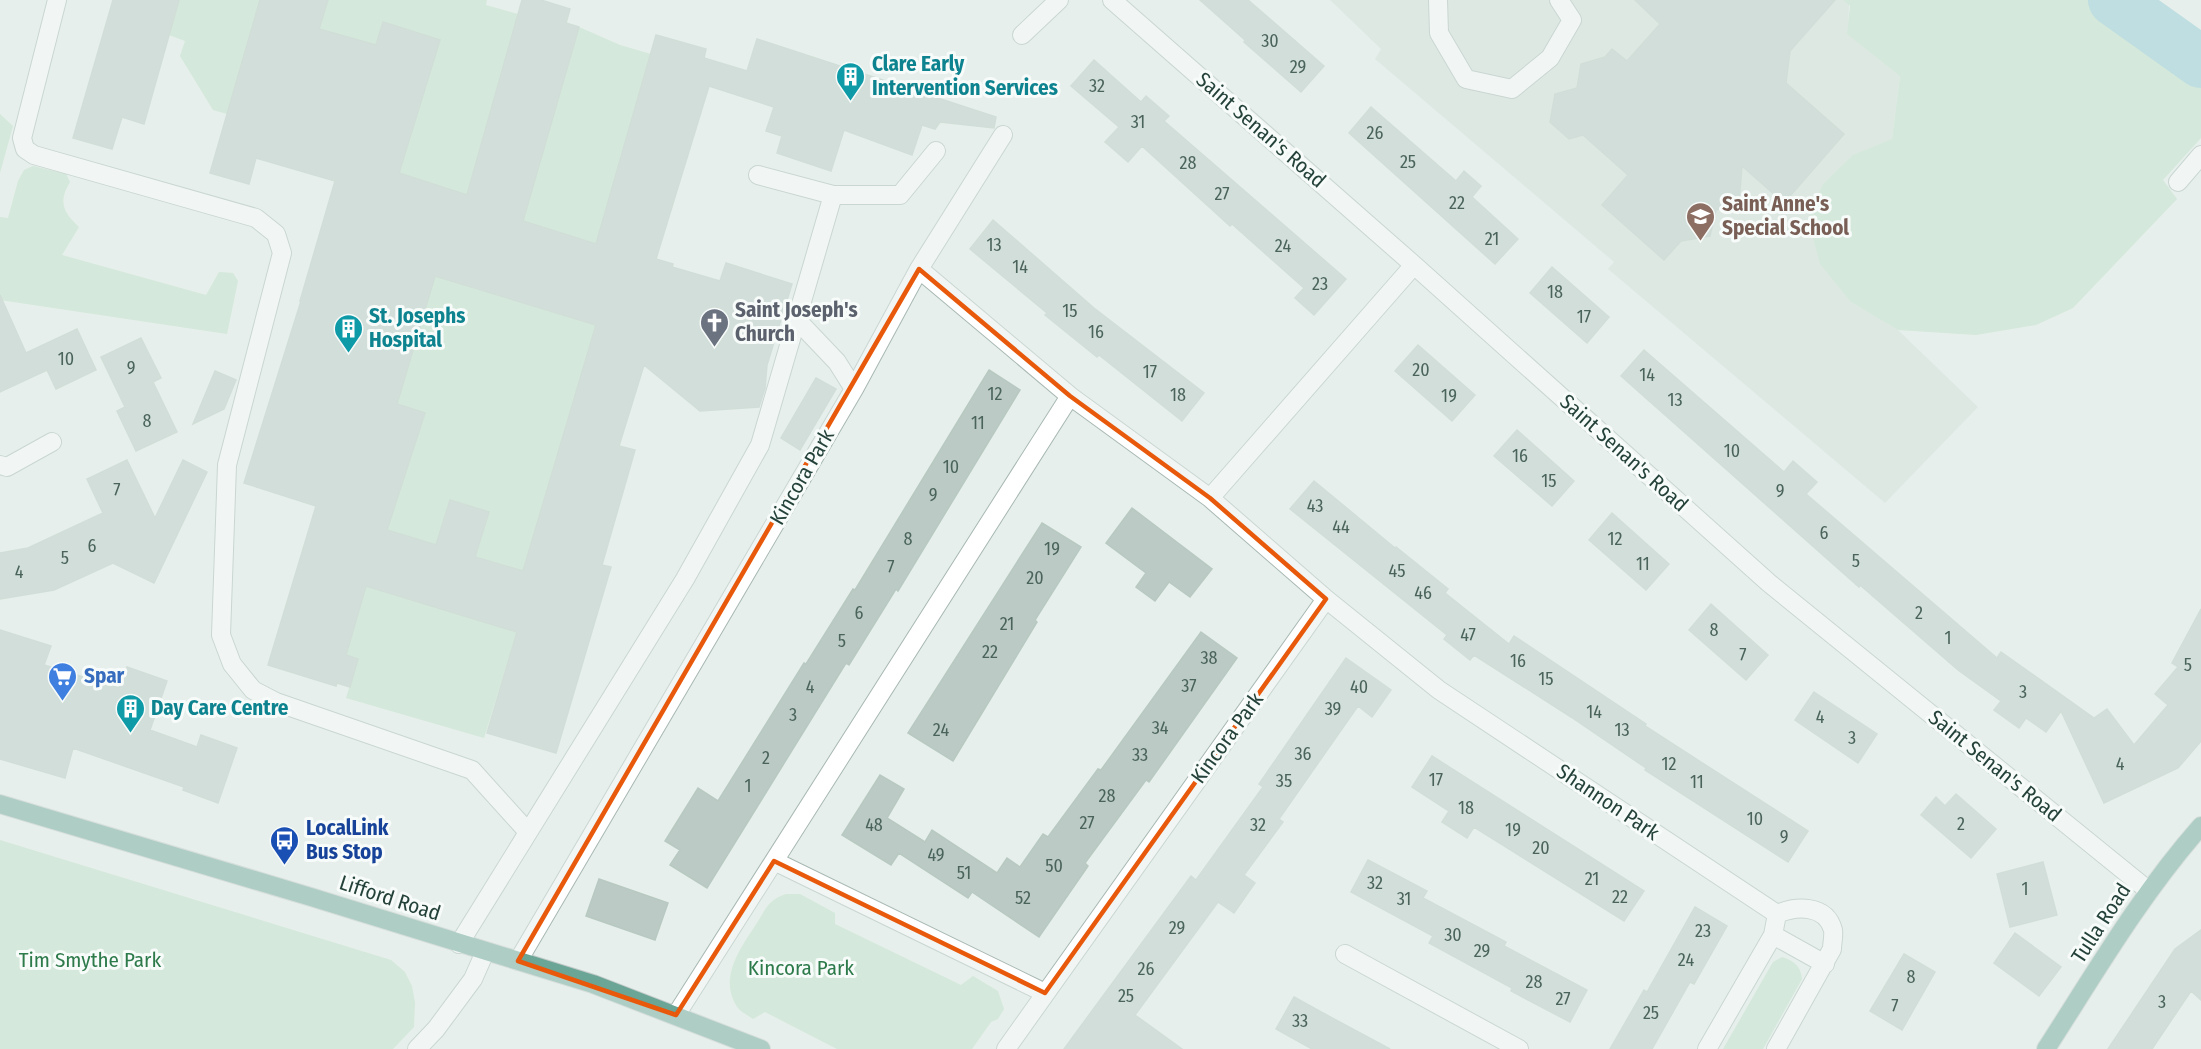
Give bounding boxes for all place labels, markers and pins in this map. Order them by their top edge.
place label: Clare Early Intervention Services [872,51,1058,101]
building icon: Clare Early Intervention Services [835,60,867,102]
place label: Saint Anne's Special School [1722,191,1849,241]
school or university icon: Saint Anne's Special School [1685,200,1717,242]
place label: Saint Joseph's Church [735,297,858,347]
place label: St. Josephs Hospital [369,303,465,353]
church icon: Saint Joseph's Church [698,306,730,348]
building icon: St. Josephs Hospital [332,312,364,354]
supermarket icon: Spar [47,660,79,702]
place label: Spar [84,663,125,689]
building icon: Day Care Centre [114,692,146,734]
place label: Day Care Centre [151,695,289,721]
place label: LocalLink Bus Stop [306,815,389,865]
bus stop icon: LocalLink Bus Stop [269,824,301,866]

